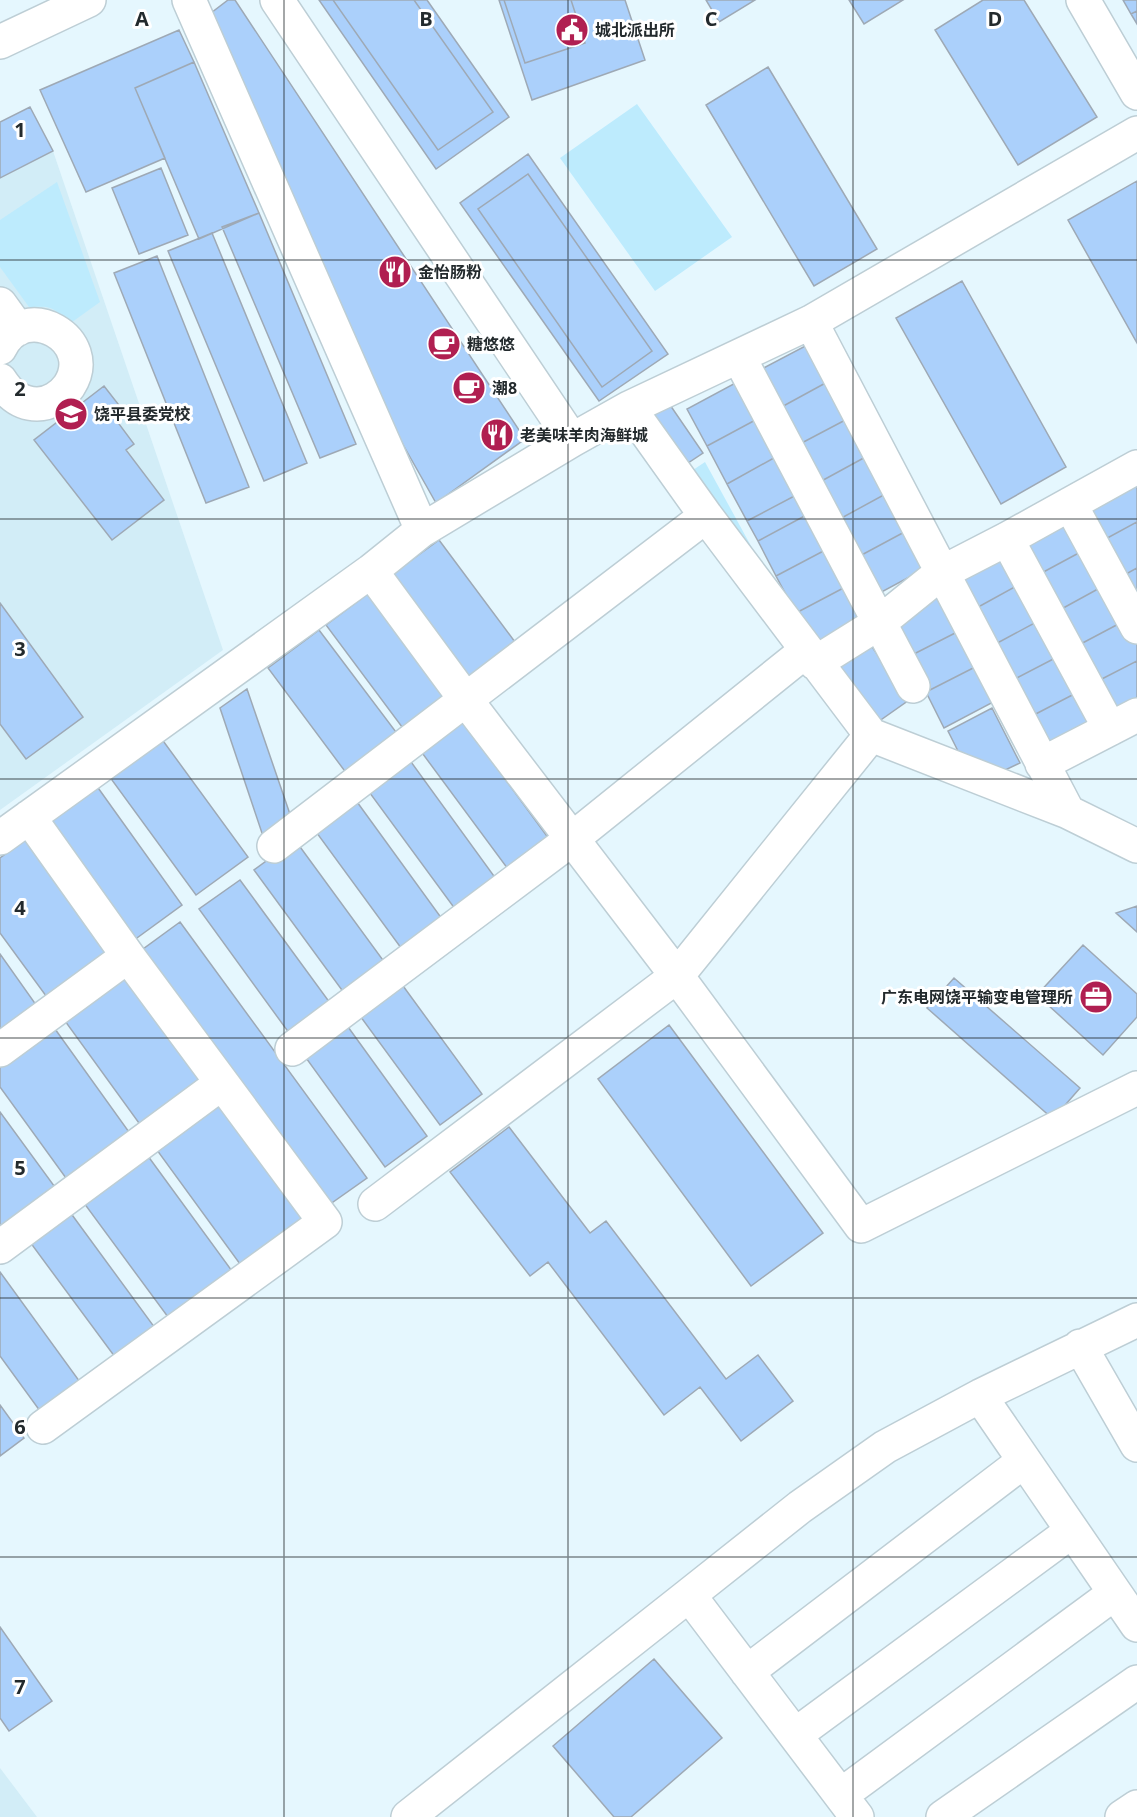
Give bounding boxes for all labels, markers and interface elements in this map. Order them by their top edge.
text: A [135,5,149,32]
text: B [419,5,433,32]
text: C [705,5,718,32]
text: D [988,5,1002,32]
public building icon: 城北派出所 [554,12,590,48]
place label: 城北派出所 [595,19,675,41]
text: 1 [14,116,26,143]
restaurant icon: 金怡肠粉 [377,254,413,290]
place label: 金怡肠粉 [418,261,482,283]
cafe icon: 糖悠悠 [426,326,462,362]
place label: 糖悠悠 [467,333,515,355]
cafe icon: 潮8 [451,370,487,406]
text: 2 [14,375,26,402]
place label: 潮8 [492,377,517,399]
school or university icon: 饶平县委党校 [53,396,89,432]
place label: 饶平县委党校 [94,403,191,425]
restaurant icon: 老美味羊肉海鲜城 [479,417,515,453]
place label: 老美味羊肉海鲜城 [520,424,648,446]
text: 3 [14,635,26,662]
text: 4 [14,894,26,921]
office icon: 广东电网饶平输变电管理所 [1078,979,1114,1015]
place label: 广东电网饶平输变电管理所 [881,986,1073,1008]
text: 5 [14,1154,26,1181]
text: 6 [14,1413,26,1440]
text: 7 [14,1673,26,1700]

